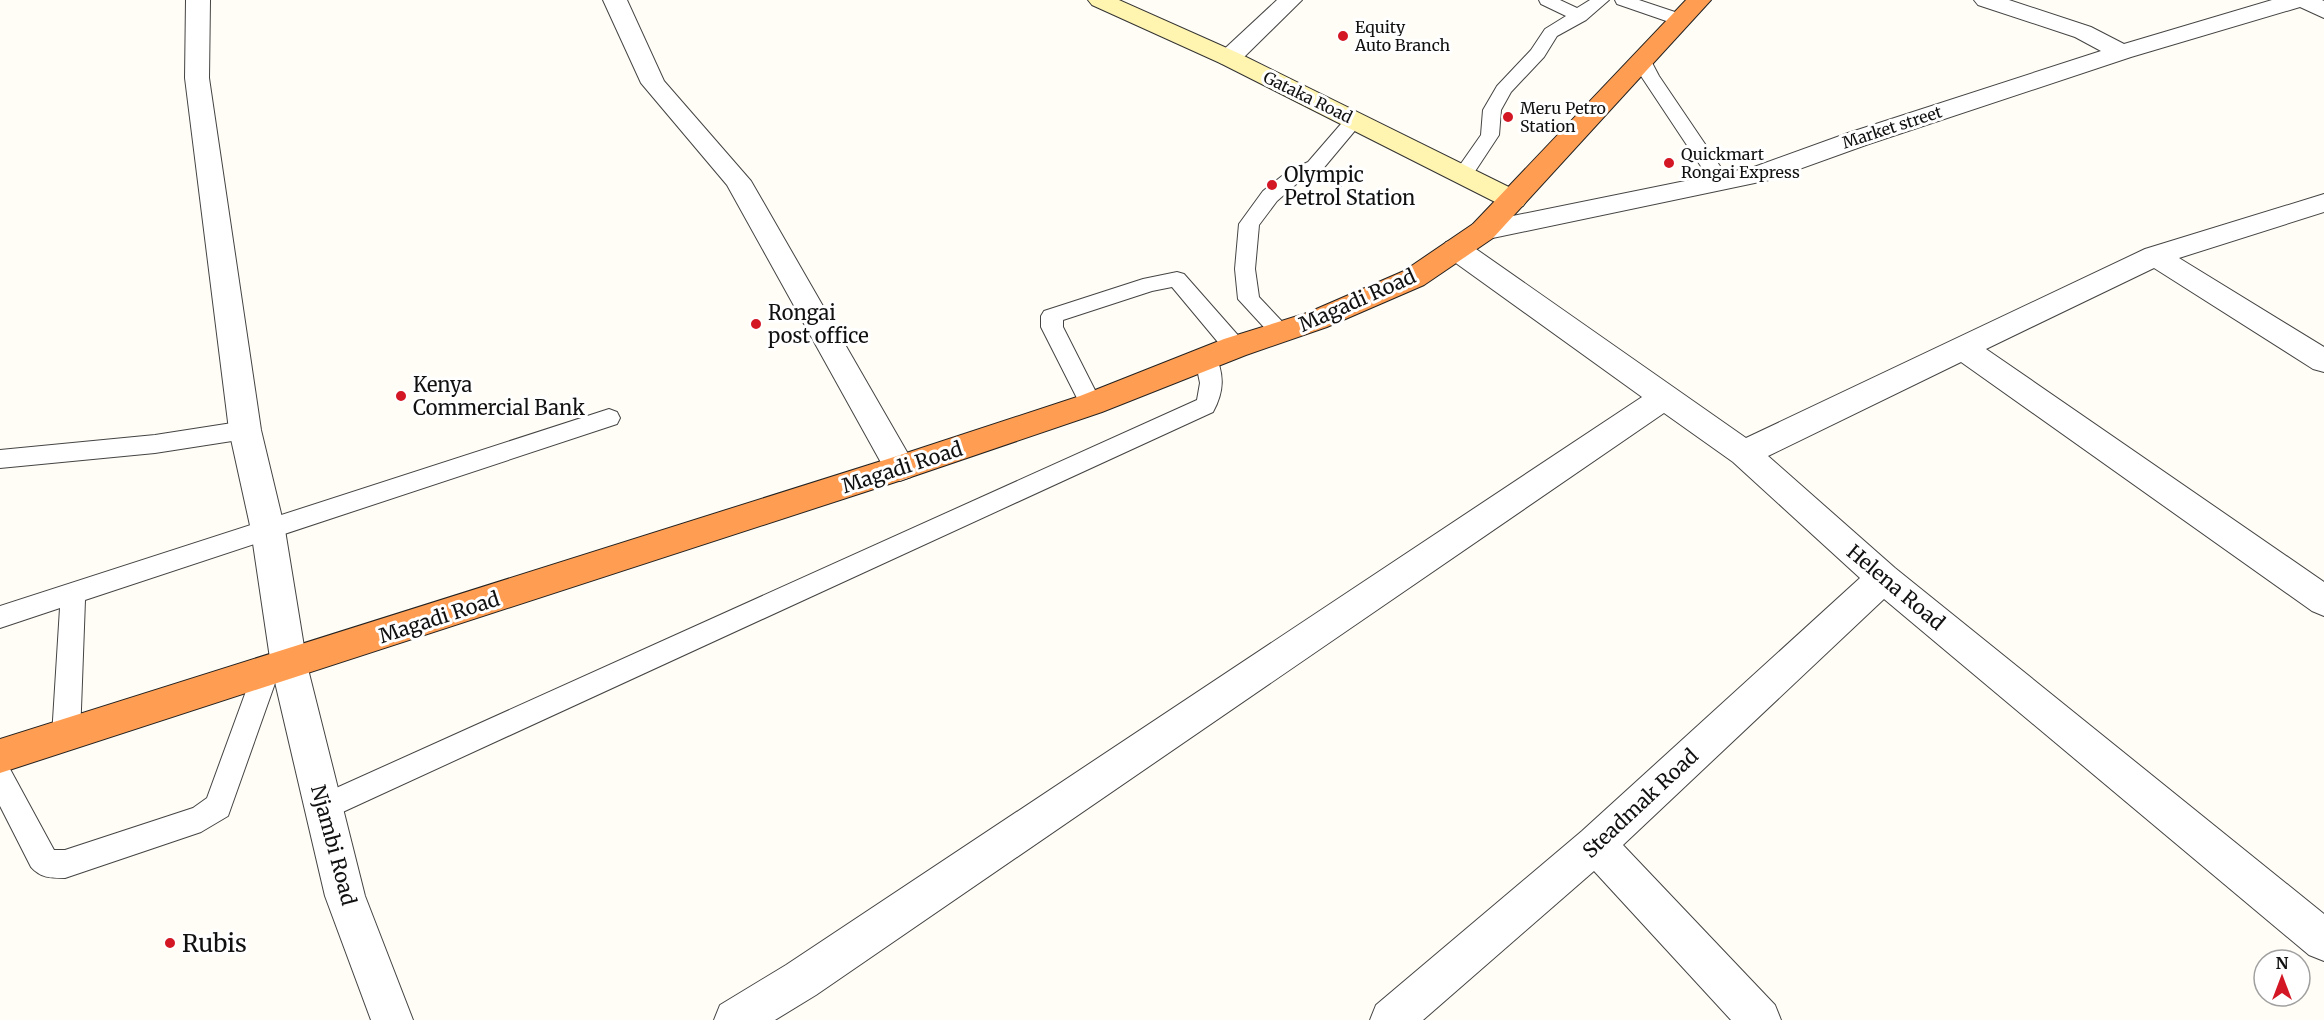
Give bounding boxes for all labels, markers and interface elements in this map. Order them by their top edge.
place label: Equity Auto Branch [1354,17,1451,55]
marker: Equity Auto Branch [1336,29,1350,43]
street label: Gataka Road [1260,67,1356,127]
place label: Meru Petro Station [1520,98,1606,136]
street label: Market street [1840,101,1945,153]
marker: Meru Petro Station [1501,110,1515,124]
place label: Quickmart Rongai Express [1681,144,1800,182]
marker: Quickmart Rongai Express [1662,156,1676,170]
place label: Olympic Petrol Station [1284,162,1415,210]
marker: Olympic Petrol Station [1265,178,1279,192]
street label: Magadi Road [1295,263,1419,337]
place label: Rongai post office [768,300,869,348]
marker: Rongai post office [749,317,763,331]
place label: Kenya Commercial Bank [413,372,585,420]
marker: Kenya Commercial Bank [394,389,408,403]
street label: Magadi Road [839,436,965,498]
street label: Helena Road [1842,539,1950,635]
street label: Magadi Road [376,586,502,648]
street label: Steadmak Road [1577,743,1703,863]
street label: Njambi Road [306,782,362,908]
place label: Rubis [182,928,247,959]
marker: Rubis [163,936,177,950]
north arrow [2252,948,2312,1008]
text: N [2276,953,2289,973]

